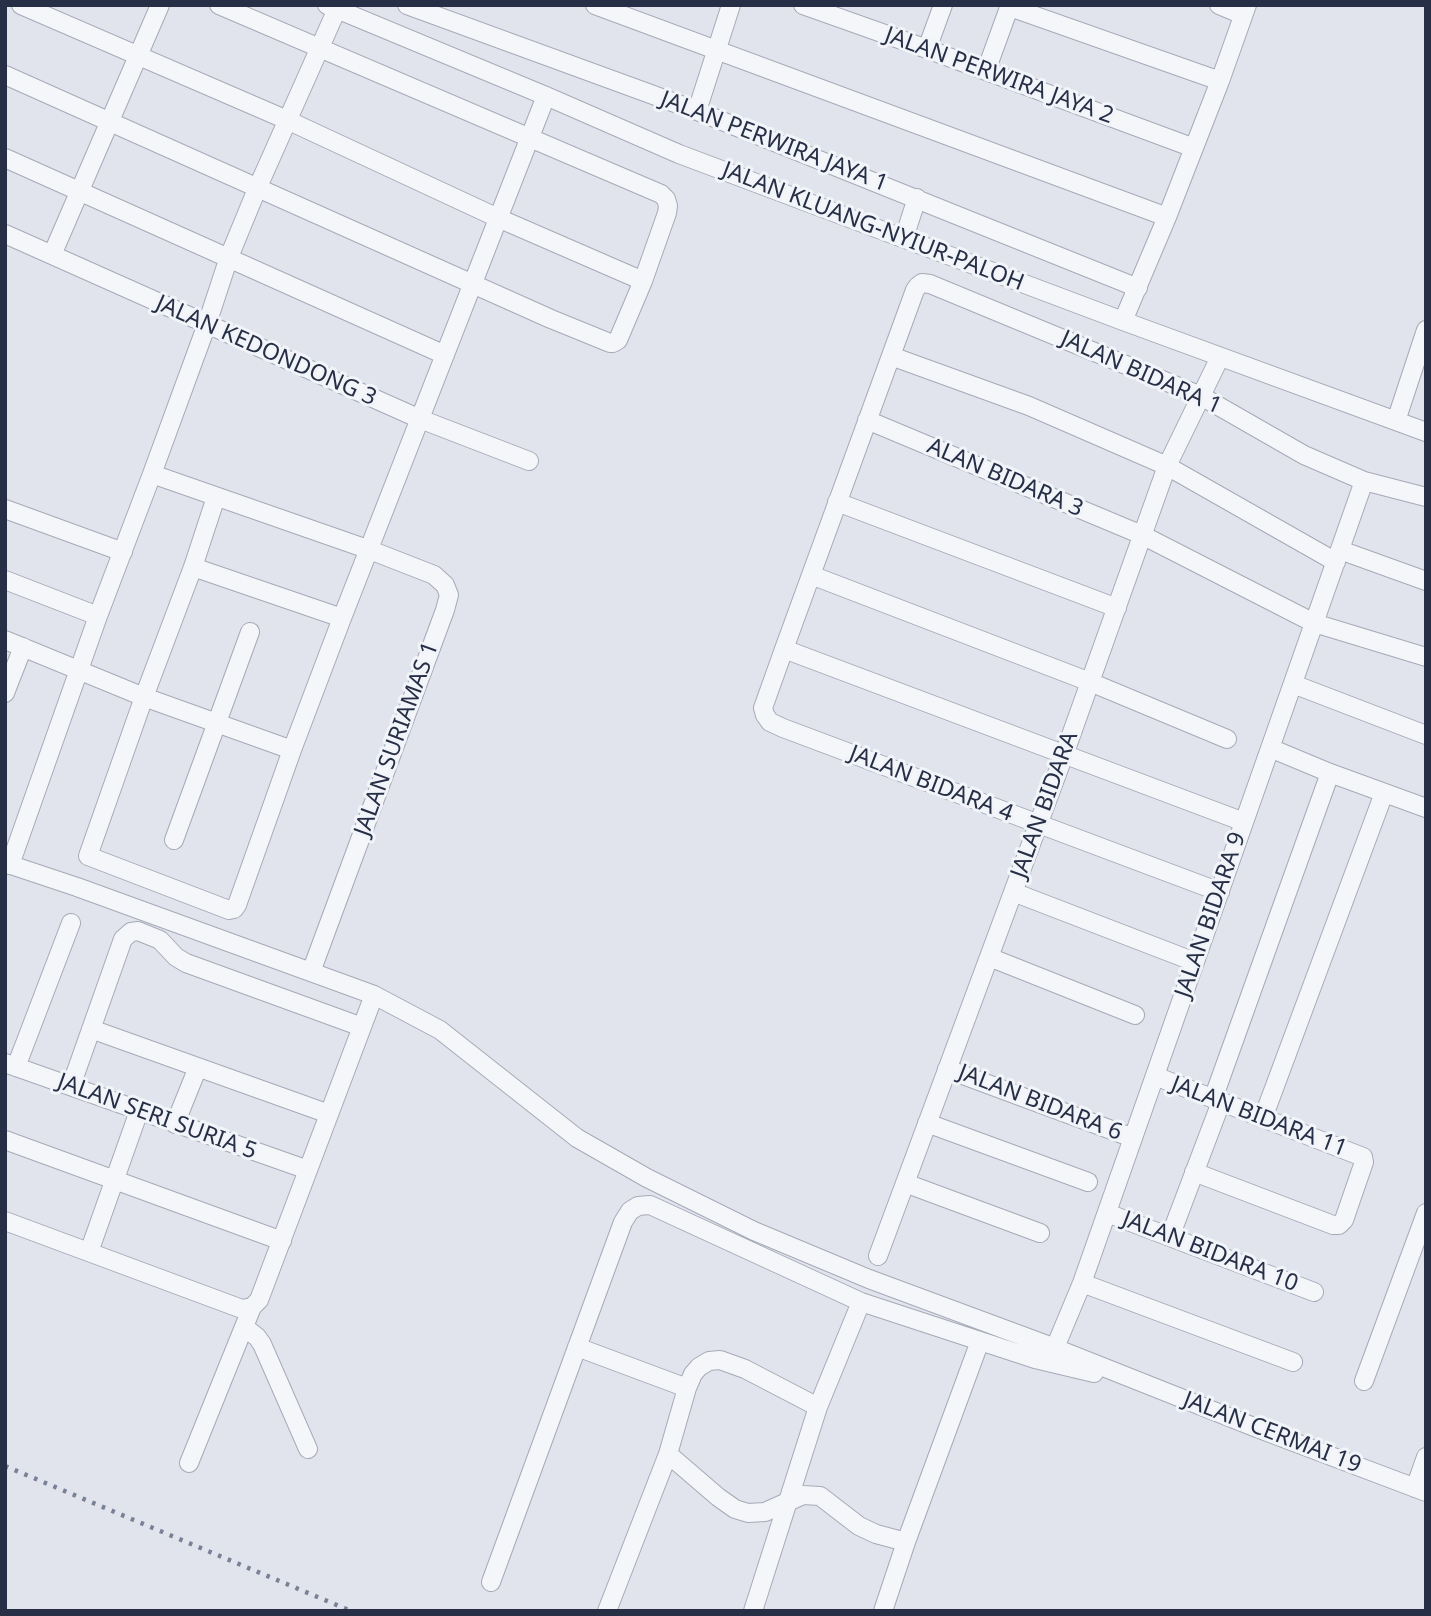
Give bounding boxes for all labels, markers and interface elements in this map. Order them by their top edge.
street label: JALAN PERWIRA JAYA 2 [881,22,1117,130]
street label: JALAN PERWIRA JAYA 1 [656,86,892,198]
street label: JALAN KLUANG-NYIUR-PALOH [718,157,1028,297]
street label: JALAN KEDONDONG 3 [151,290,381,412]
street label: JALAN BIDARA 1 [1056,325,1226,421]
street label: ALAN BIDARA 3 [923,433,1087,523]
street label: JALAN SURIAMAS 1 [349,638,445,840]
street label: JALAN BIDARA [1006,728,1084,882]
street label: JALAN BIDARA 4 [845,740,1017,828]
street label: JALAN BIDARA 9 [1170,829,1252,1001]
street label: JALAN BIDARA 6 [954,1059,1126,1147]
street label: JALAN SERI SURIA 5 [54,1068,260,1166]
street label: JALAN BIDARA 11 [1167,1071,1351,1163]
street label: JALAN BIDARA 10 [1118,1206,1302,1298]
street label: JALAN CERMAI 19 [1179,1386,1365,1480]

